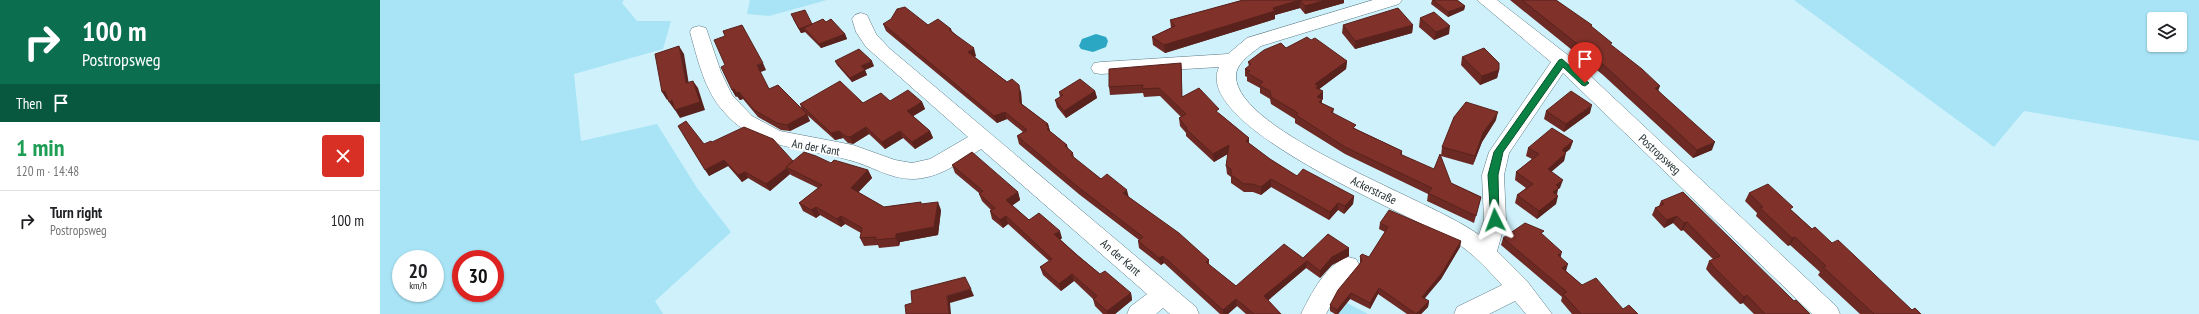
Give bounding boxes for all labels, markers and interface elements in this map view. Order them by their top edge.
text: 100 m [82,12,146,49]
map controls [2147,12,2187,52]
button: layers [2147,12,2187,52]
icon: right [16,16,68,68]
pin [1568,42,1602,83]
text: Postropsweg [82,48,161,71]
icon: arrive [1574,48,1596,70]
icon: arrive [50,92,72,114]
text: Then [16,94,42,113]
street label: Postropsweg [1636,131,1684,177]
text: 1 min [16,132,64,163]
button: close [322,135,364,177]
street label: An der Kant [791,135,842,159]
text: 120 m · 14:48 [16,163,79,180]
street label: Ackerstraße [1349,173,1399,207]
position arrow [1474,199,1516,241]
text: Turn right [50,203,102,222]
icon: right [16,210,38,232]
text: 100 m [331,211,364,230]
text: Postropsweg [50,222,107,239]
street label: An der Kant [1098,235,1145,279]
speed limit sign: 30 [452,250,504,302]
text: 20 [408,258,428,284]
text: km/h [409,279,427,292]

